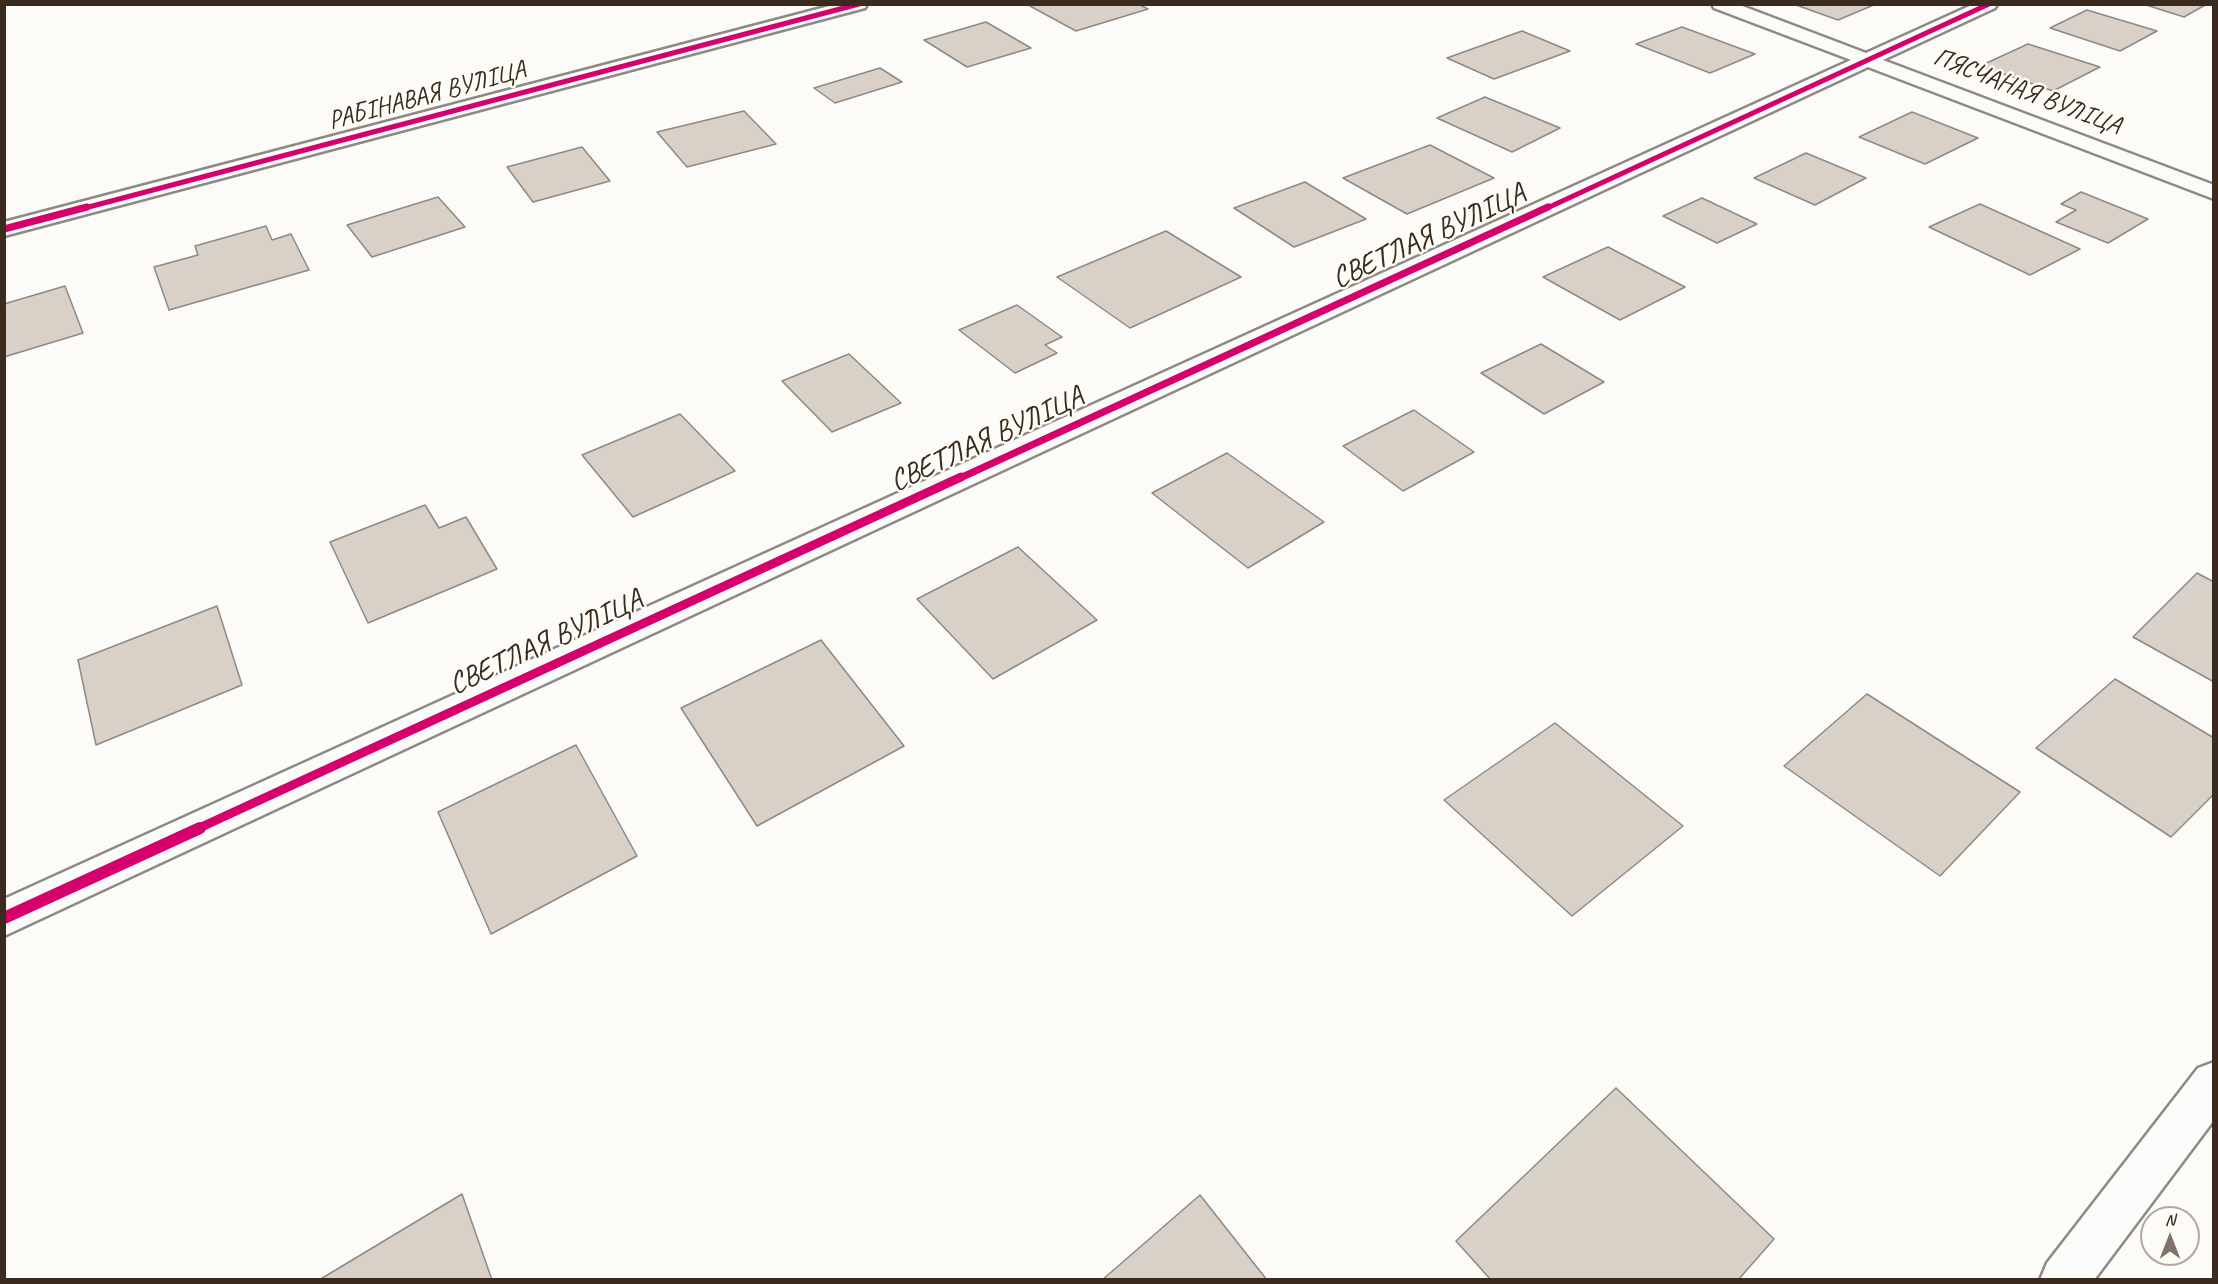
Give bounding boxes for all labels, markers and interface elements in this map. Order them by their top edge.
street label: ПЯСЧАНАЯ ВУЛІЦА [1929,42,2125,142]
street label: РАБІНАВАЯ ВУЛІЦА [325,55,529,137]
street label: СВЕТЛАЯ ВУЛІЦА [1327,176,1531,298]
street label: СВЕТЛАЯ ВУЛІЦА [885,379,1089,501]
street label: СВЕТЛАЯ ВУЛІЦА [444,582,648,704]
north arrow [2140,1206,2200,1266]
text: N [2165,1210,2175,1230]

